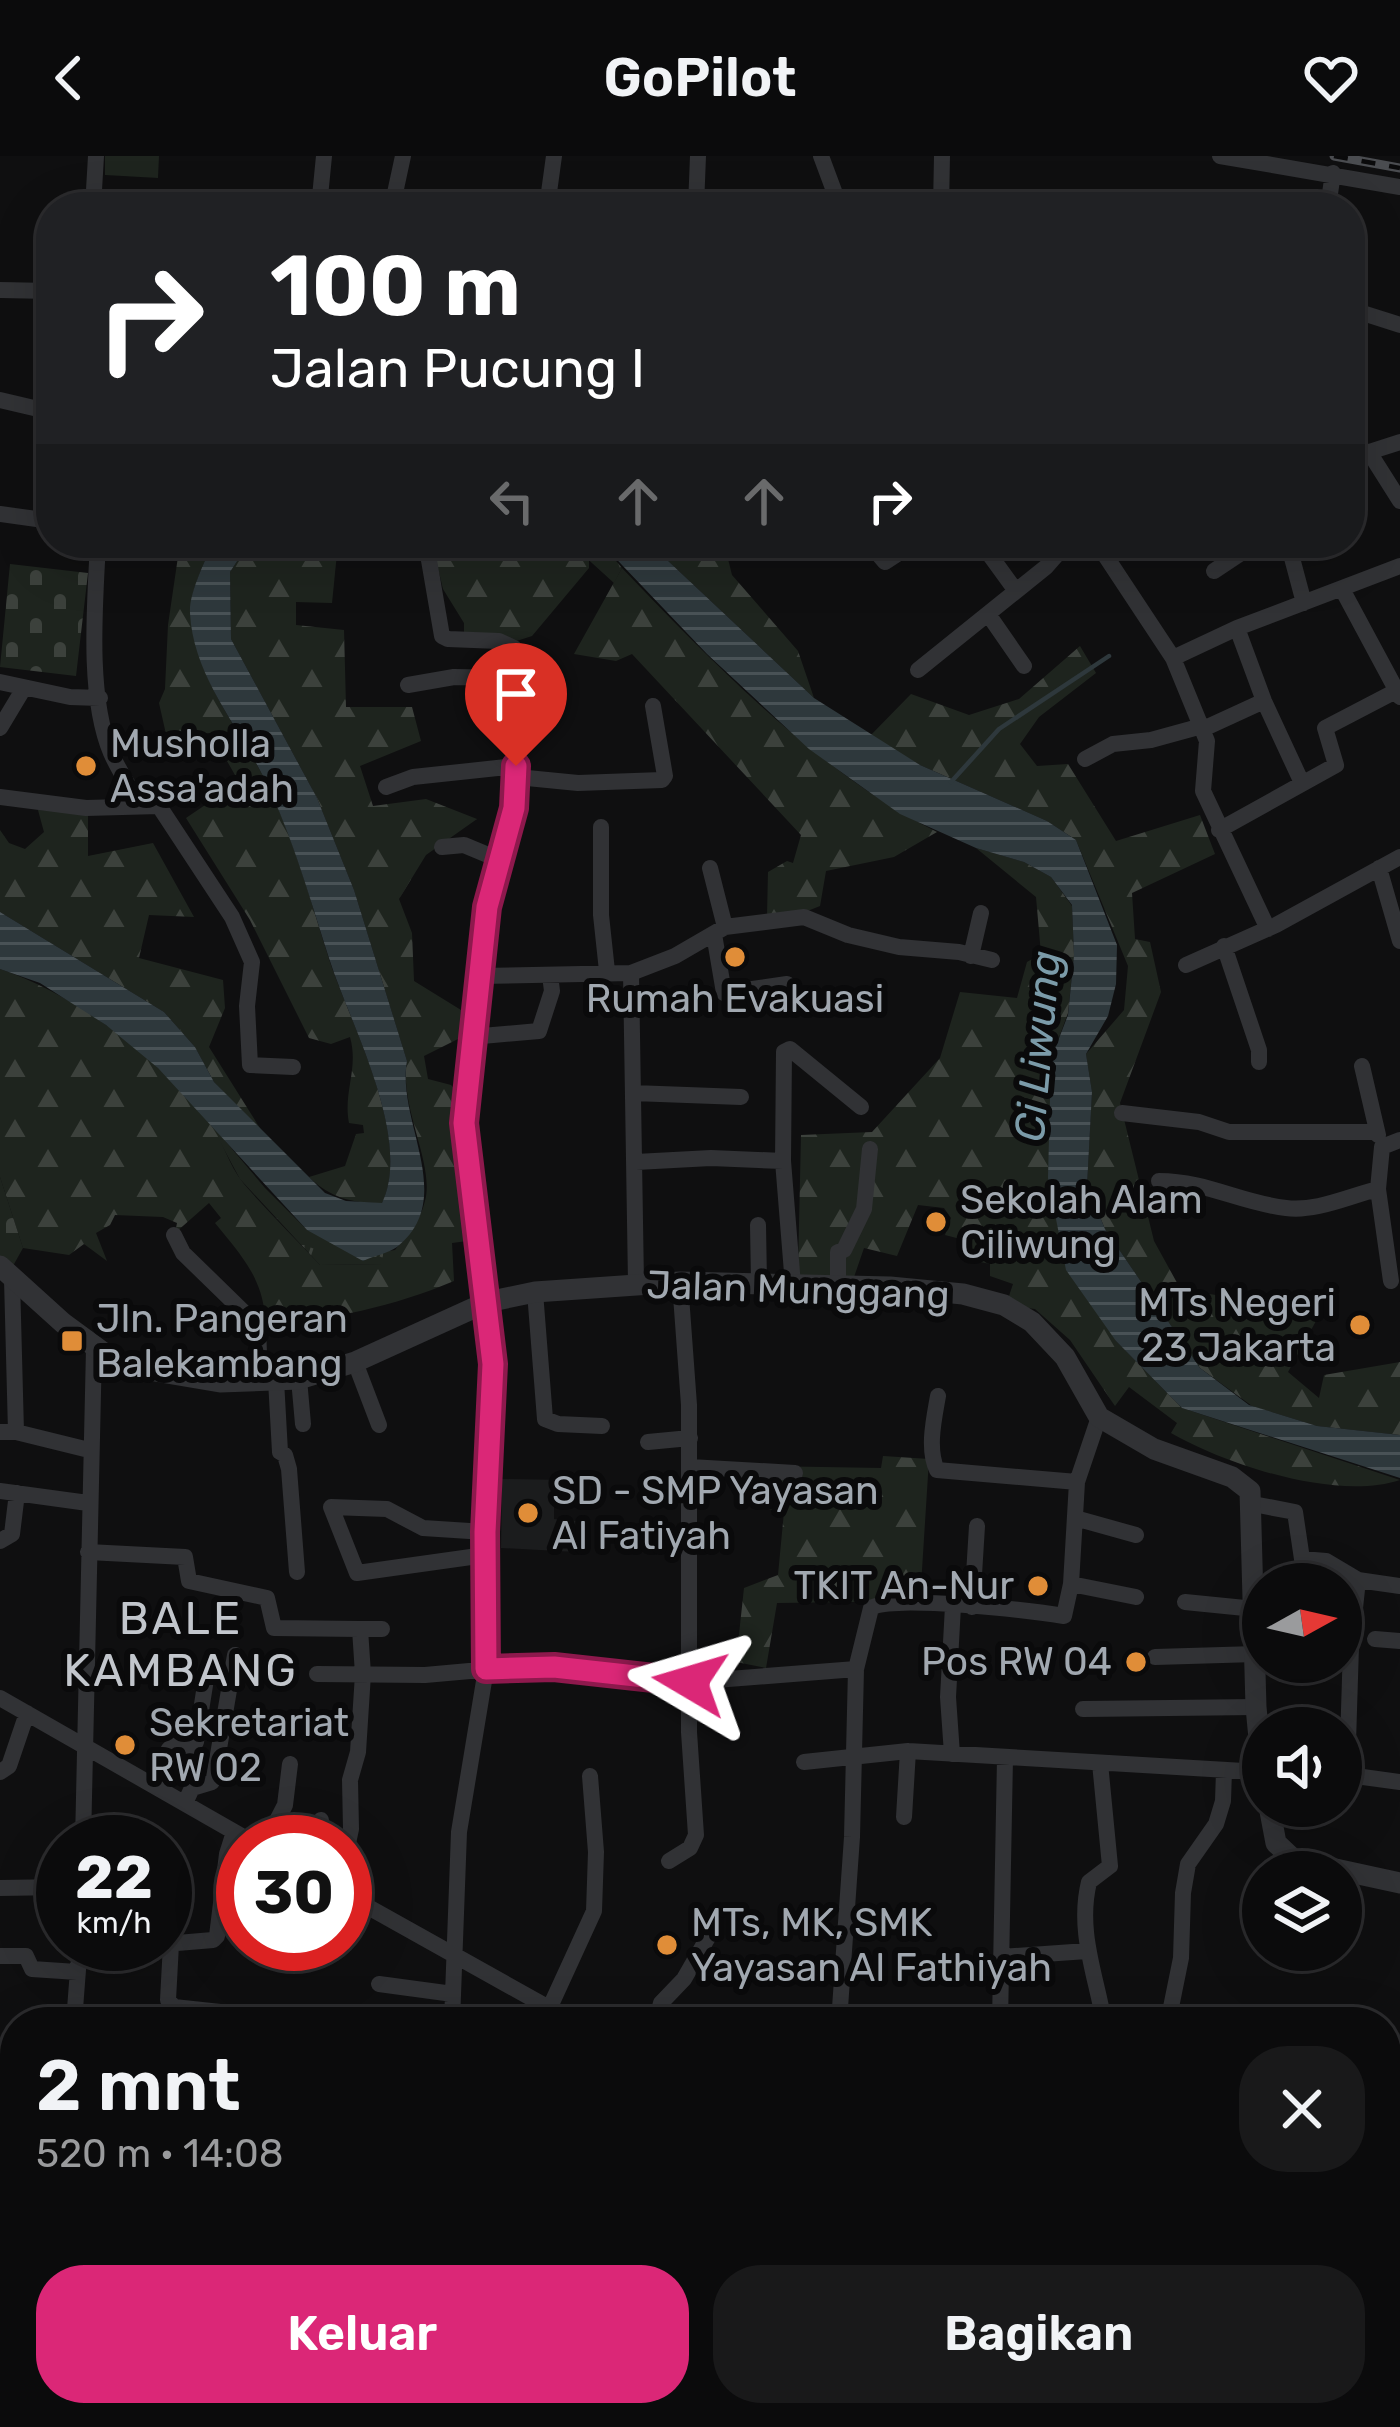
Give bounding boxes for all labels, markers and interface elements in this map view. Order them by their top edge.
icon: back [36,45,102,111]
icon: heart [1298,45,1364,111]
text: GoPilot [604,46,796,110]
text: 100 m [270,236,521,336]
icon: right [72,240,228,396]
text: Jalan Pucung I [270,337,645,401]
icon: left [479,468,545,534]
icon: ahead [605,468,671,534]
icon: ahead [731,468,797,534]
icon: right [857,468,923,534]
pin [465,643,567,766]
icon: arrive [483,661,549,727]
place label: Musholla Assa'adah [110,721,294,812]
marker: Musholla Assa'adah [73,753,99,779]
marker: Rumah Evakuasi [722,944,748,970]
water label: Ci Liwung [1005,948,1071,1144]
place label: Rumah Evakuasi [586,976,884,1022]
place label: Sekolah Alam Ciliwung [960,1177,1203,1268]
marker: Sekolah Alam Ciliwung [923,1209,949,1235]
street label: Jalan Munggang [646,1262,950,1318]
place label: MTs Negeri 23 Jakarta [1138,1280,1336,1371]
place label: Jln. Pangeran Balekambang [96,1296,348,1387]
marker: MTs Negeri 23 Jakarta [1347,1312,1373,1338]
marker: Jln. Pangeran Balekambang [59,1328,85,1354]
place label: SD - SMP Yayasan Al Fatiyah [552,1468,879,1559]
marker: SD - SMP Yayasan Al Fatiyah [515,1500,541,1526]
place label: TKIT An-Nur [793,1563,1014,1609]
north arrow [1242,1563,1362,1683]
map controls [1242,1563,1362,1971]
marker: TKIT An-Nur [1025,1573,1051,1599]
district label: BALE KAMBANG [63,1592,299,1697]
position arrow [627,1619,753,1745]
place label: Pos RW 04 [921,1639,1112,1685]
marker: Pos RW 04 [1123,1649,1149,1675]
place label: Sekretariat RW 02 [149,1700,349,1791]
button: sound [1242,1707,1362,1827]
marker: Sekretariat RW 02 [112,1732,138,1758]
speed limit sign: 30 [216,1815,372,1971]
text: 22 [75,1842,153,1913]
button: layers [1242,1851,1362,1971]
place label: MTs, MK, SMK Yayasan Al Fathiyah [691,1900,1052,1991]
text: km/h [77,1905,151,1941]
marker: MTs, MK, SMK Yayasan Al Fathiyah [654,1932,680,1958]
text: 2 mnt [36,2043,240,2128]
button: close [1239,2046,1365,2172]
text: 520 m · 14:08 [36,2131,284,2177]
button: Keluar [36,2265,689,2403]
button: Bagikan [713,2265,1365,2403]

